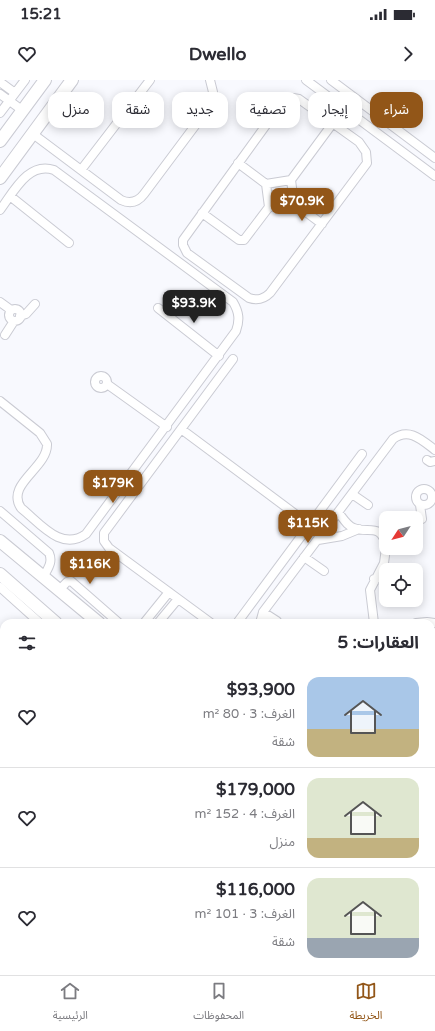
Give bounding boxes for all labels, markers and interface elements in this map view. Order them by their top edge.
text: 15:21 [20,5,62,23]
icon: heart [16,43,38,65]
text: Dwello [189,43,246,65]
icon: forward [397,43,419,65]
chip: منزل [48,92,104,128]
chip: شقة [112,92,164,128]
chip: جديد [172,92,228,128]
chip: تصفية [236,92,300,128]
chip: إيجار [308,92,362,128]
chip: شراء [370,92,423,128]
pin: $70.9K [269,188,335,222]
text: $70.9K [280,193,324,209]
pin: $93.9K [161,290,227,324]
text: $93.9K [172,295,216,311]
pin: $179K [85,470,141,504]
text: $179K [92,475,134,491]
pin: $115K [280,510,336,544]
north arrow [379,511,423,555]
map controls [379,511,423,607]
text: $115K [287,515,329,531]
pin: $116K [62,551,118,585]
text: $116K [69,556,111,572]
button: locate [379,563,423,607]
icon: filters [16,632,38,654]
text: العقارات: 5 [337,632,419,653]
text: $93,900 [227,679,295,700]
icon: home [339,693,387,741]
icon: heart [16,706,38,728]
text: الغرف: 3 · 80 m² [203,706,295,722]
text: شقة [272,734,295,750]
text: $179,000 [216,779,295,800]
icon: home [339,794,387,842]
text: الغرف: 4 · 152 m² [195,806,295,822]
icon: heart [16,807,38,829]
text: منزل [270,834,295,850]
text: $116,000 [216,879,295,900]
icon: home [339,894,387,942]
text: الغرف: 3 · 101 m² [195,906,295,922]
icon: heart [16,907,38,929]
text: شقة [272,934,295,950]
tab: الرئيسية [53,980,88,1027]
tab: المحفوظات [193,980,244,1027]
tab: الخريطة [349,980,382,1027]

